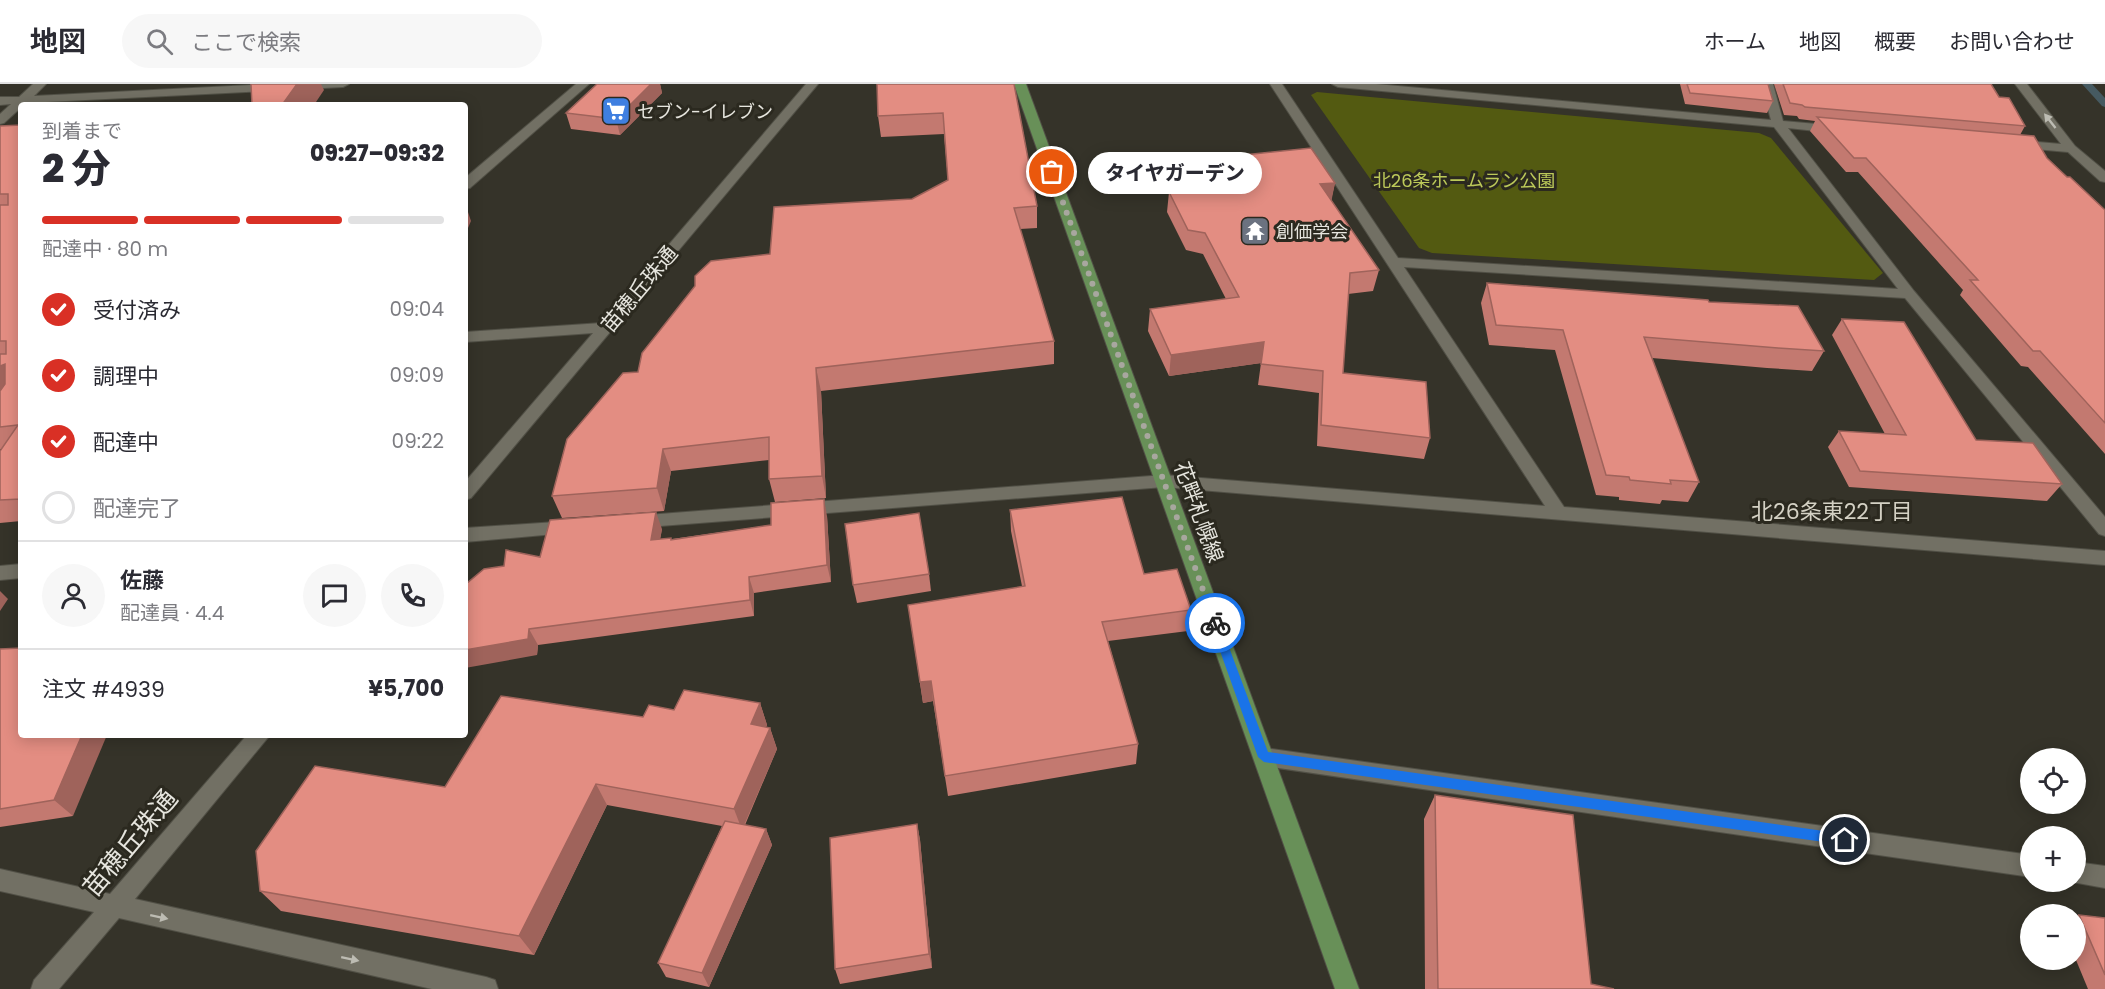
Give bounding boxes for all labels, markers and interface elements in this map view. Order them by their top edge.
search box [122,14,542,68]
text: 地図 [30,22,86,61]
icon: search [143,25,176,58]
text: ここで検索 [191,27,301,58]
text: ホーム [1704,27,1766,56]
text: 地図 [1799,27,1841,56]
text: 概要 [1874,27,1916,56]
text: お問い合わせ [1949,27,2075,56]
supermarket icon: セブン-イレブン [600,95,632,127]
place label: セブン-イレブン [637,99,773,124]
one-way arrow [2045,114,2057,129]
text: 到着まで [42,117,122,145]
text: 09:27–09:32 [310,138,444,169]
text: 2 分 [42,141,111,196]
pin [1026,146,1077,197]
callout: タイヤガーデン [1088,151,1262,193]
icon: bag [1035,155,1068,188]
text: タイヤガーデン [1105,159,1245,187]
park label: 北26条ホームラン公園 [1373,168,1555,193]
temple icon: 創価学会 [1239,215,1271,247]
place label: 創価学会 [1276,219,1348,244]
text: 配達中 · 80 m [42,235,168,263]
street label: 苗穂丘珠通 [594,239,684,339]
icon: check [42,293,75,326]
text: 受付済み [93,295,181,326]
text: 09:04 [389,295,444,323]
icon: check [42,359,75,392]
text: 調理中 [93,361,159,392]
text: 09:09 [389,361,444,389]
icon: check [42,425,75,458]
text: 配達中 [93,427,159,458]
text: 09:22 [392,427,444,455]
street label: 花畔札幌線 [1167,458,1231,566]
text: 配達完了 [93,493,181,524]
district label: 北26条東22丁目 [1751,496,1913,527]
button: person [42,564,105,627]
button: chat [303,564,366,627]
button: phone [381,564,444,627]
text: 佐藤 [120,565,164,596]
courier [1185,593,1245,653]
text: 配達員 · 4.4 [120,599,224,627]
icon: bike [1199,607,1232,640]
text: ¥5,700 [368,673,444,704]
text: 注文 #4939 [42,674,165,705]
map controls [2020,748,2086,970]
button: locate [2020,748,2086,814]
street label: 苗穂丘珠通 [74,782,186,904]
pin [1819,814,1870,865]
icon: home [1828,823,1861,856]
button: + [2020,826,2086,892]
button: − [2020,904,2086,970]
one-way arrow [150,913,169,922]
one-way arrow [341,955,360,964]

